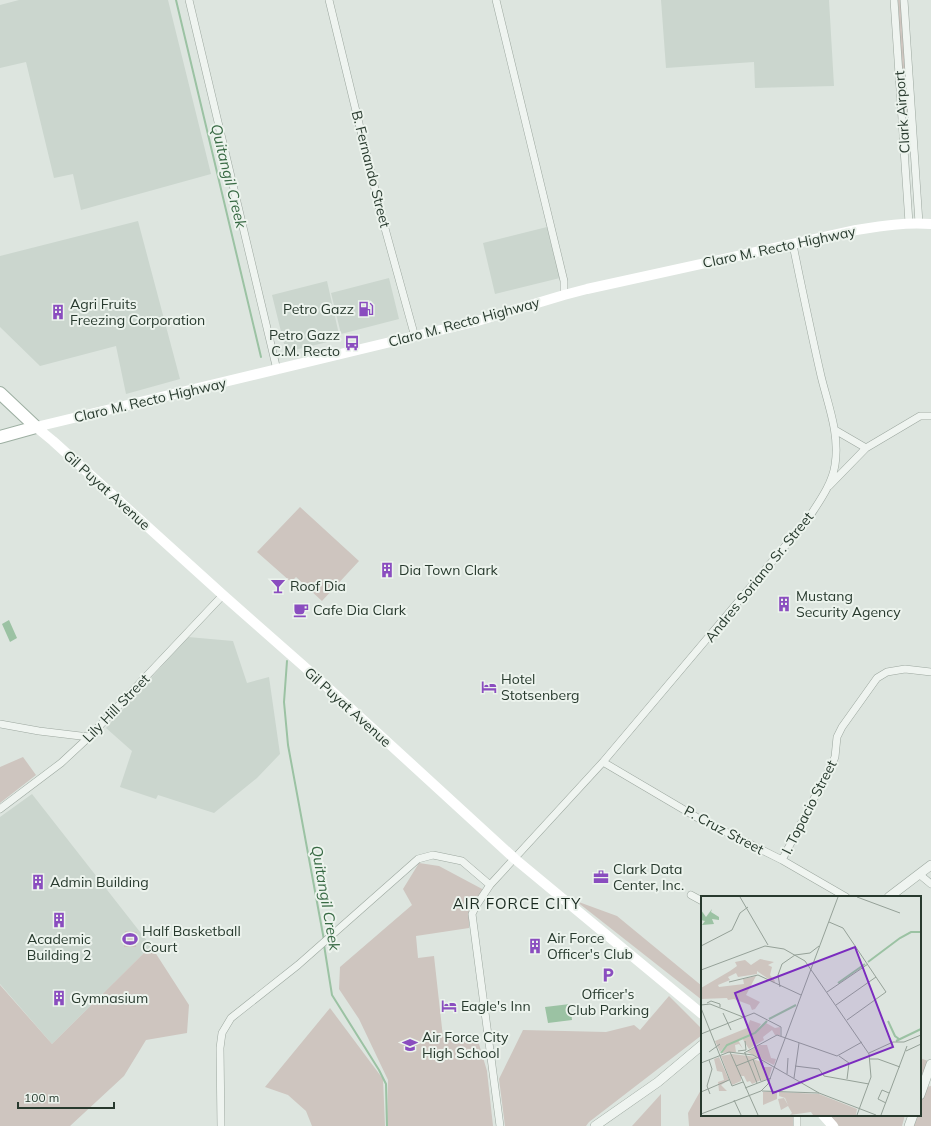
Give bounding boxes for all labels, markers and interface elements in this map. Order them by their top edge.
street label: Clark Airport [890,70,914,154]
street label: B. Fernando Street [348,109,394,230]
water label: Quitangil Creek [207,122,251,231]
street label: Claro M. Recto Highway [701,222,858,272]
street label: Claro M. Recto Highway [386,293,542,351]
place label: Agri Fruits Freezing Corporation [70,295,205,329]
place label: Petro Gazz [283,300,354,318]
fuel station icon: Petro Gazz [357,300,375,318]
building icon: Agri Fruits Freezing Corporation [49,303,67,321]
place label: Petro Gazz C.M. Recto [269,326,340,360]
bus stop icon: Petro Gazz C.M. Recto [343,334,361,352]
street label: Claro M. Recto Highway [72,374,228,426]
street label: Gil Puyat Avenue [60,446,154,534]
street label: Andres Soriano Sr. Street [701,508,817,646]
building icon: Dia Town Clark [378,561,396,579]
place label: Dia Town Clark [399,561,499,579]
bar icon: Roof Dia [269,577,287,595]
place label: Roof Dia [290,577,346,595]
place label: Mustang Security Agency [796,587,901,621]
building icon: Mustang Security Agency [775,595,793,613]
cafe icon: Cafe Dia Clark [292,601,310,619]
place label: Cafe Dia Clark [313,601,407,619]
street label: Gil Puyat Avenue [301,663,395,751]
street label: Lily Hill Street [79,670,153,746]
place label: Hotel Stotsenberg [501,670,580,704]
hotel icon: Hotel Stotsenberg [480,678,498,696]
street label: I. Topacio Street [778,757,841,857]
street label: P. Cruz Street [681,801,767,859]
water label: Quitangil Creek [307,844,345,953]
place label: Clark Data Center, Inc. [613,860,684,894]
office icon: Clark Data Center, Inc. [592,868,610,886]
building icon: Admin Building [29,873,47,891]
place label: Admin Building [50,873,149,891]
district label: AIR FORCE CITY [453,894,581,913]
inset map [701,896,921,1116]
building icon: Academic Building 2 [50,911,68,929]
place label: Half Basketball Court [142,922,241,956]
place label: Air Force Officer's Club [547,929,633,963]
place label: Academic Building 2 [27,930,91,964]
sports icon: Half Basketball Court [121,930,139,948]
building icon: Air Force Officer's Club [526,937,544,955]
parking icon: Officer's Club Parking [599,966,617,984]
place label: Officer's Club Parking [567,985,649,1019]
building icon: Gymnasium [50,989,68,1007]
place label: Gymnasium [71,989,148,1007]
hotel icon: Eagle's Inn [440,997,458,1015]
place label: Eagle's Inn [461,997,531,1015]
place label: Air Force City High School [422,1028,509,1062]
school or university icon: Air Force City High School [401,1036,419,1054]
scale bar [18,1084,114,1110]
text: 100 m [24,1090,59,1105]

